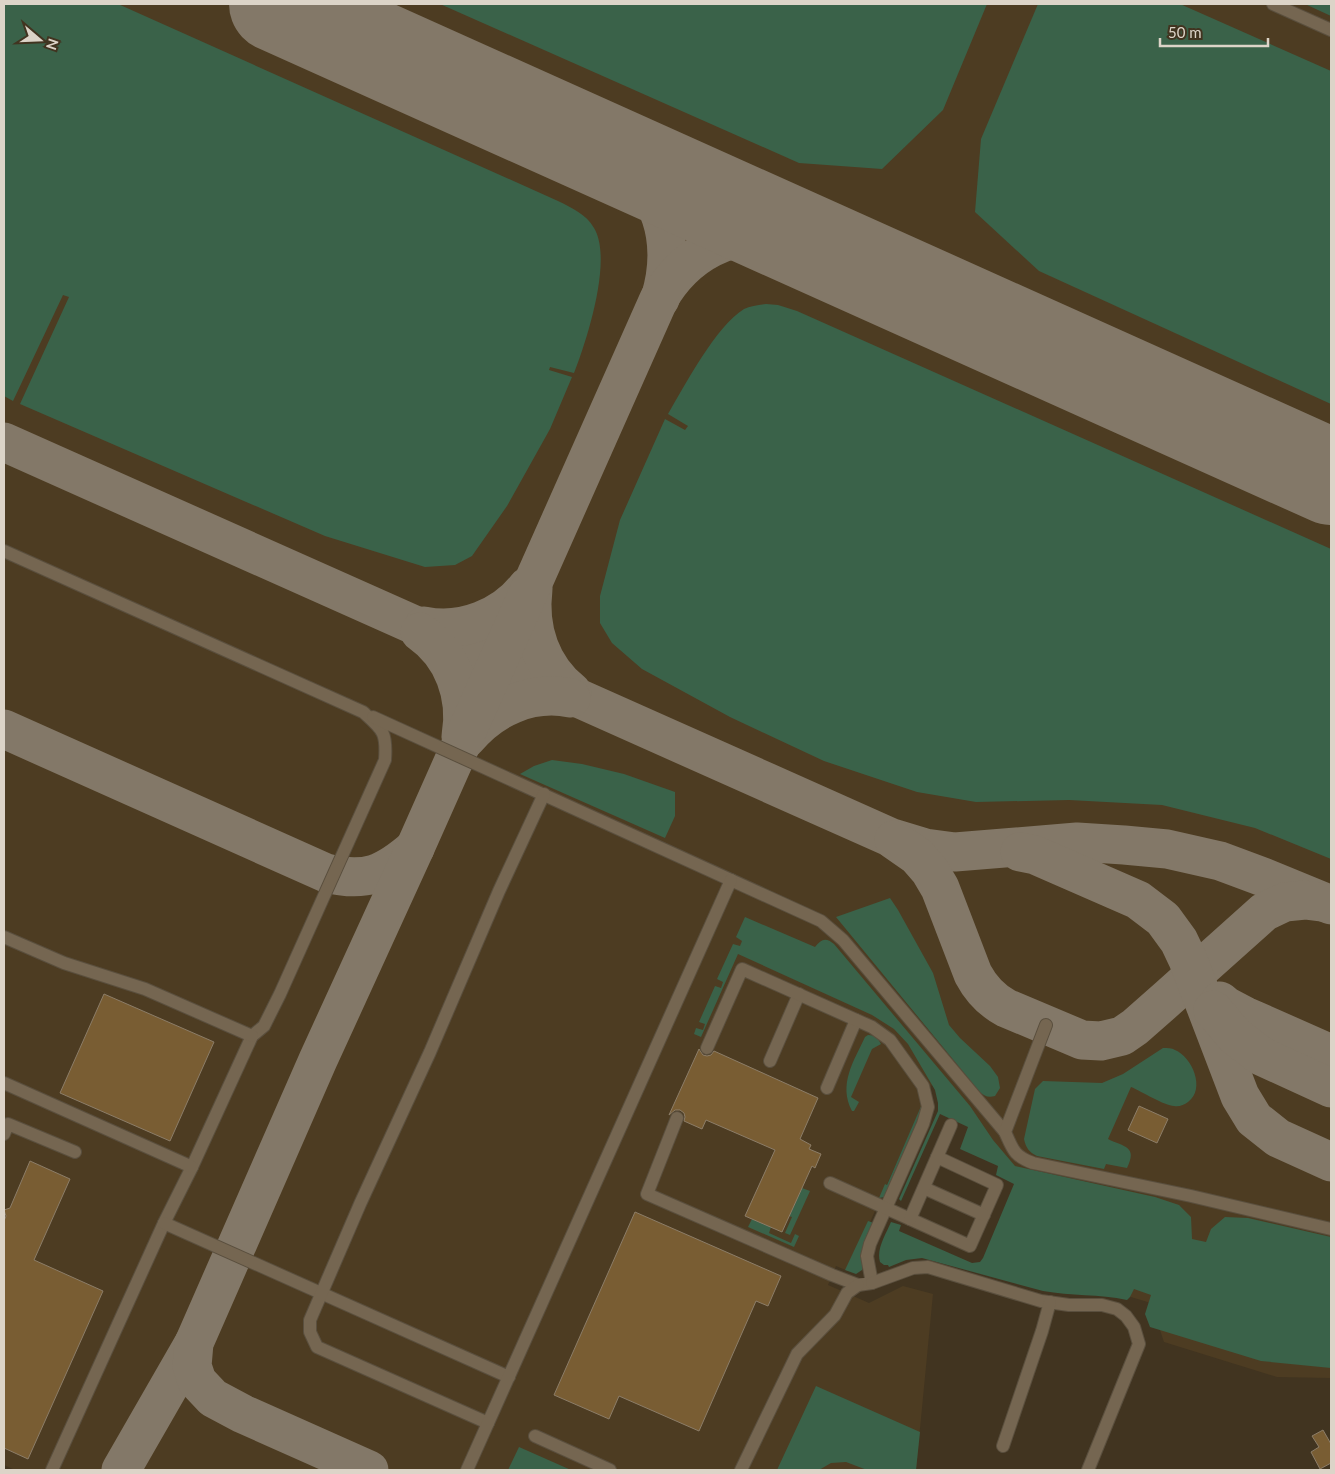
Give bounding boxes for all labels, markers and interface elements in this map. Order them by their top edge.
north arrow [15,15,65,65]
scale bar [1160,15,1268,47]
text: 50 m [1168,23,1202,41]
text: N [43,37,63,52]

